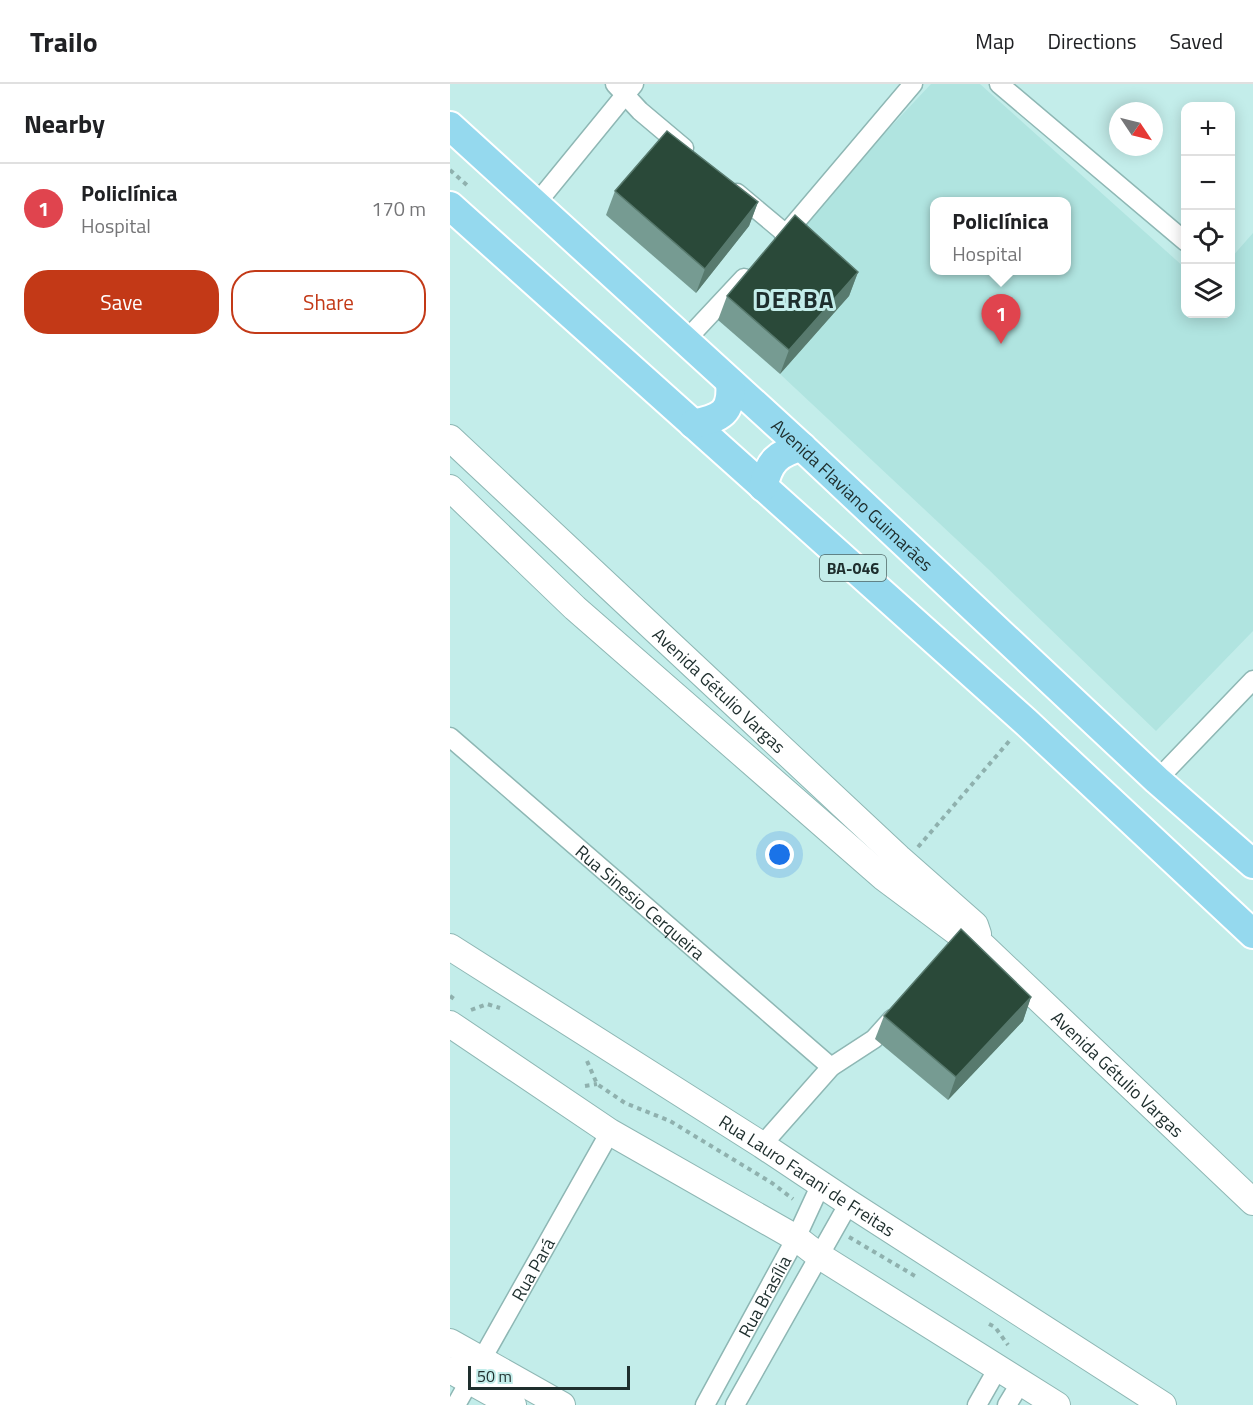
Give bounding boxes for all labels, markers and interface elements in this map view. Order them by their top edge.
text: Trailo [30,20,98,63]
text: Map [975,25,1015,57]
text: Directions [1048,25,1137,57]
text: Saved [1170,25,1223,57]
north arrow [1109,102,1163,156]
map controls [1181,102,1235,318]
button: + [1181,102,1235,156]
text: Nearby [24,104,105,143]
button: − [1181,156,1235,210]
text: Policlínica [81,176,178,210]
text: 1 [38,193,49,224]
text: 170 m [371,193,426,224]
popup [930,197,1071,275]
text: Policlínica [952,204,1049,238]
text: Hospital [81,210,151,241]
button: locate [1181,210,1235,264]
text: Hospital [952,238,1022,269]
button: layers [1181,264,1235,318]
button: Save [24,270,219,334]
button: Share [231,270,426,334]
district label: DERBA [755,281,835,317]
pin: 1 [982,294,1020,344]
street label: Avenida Flaviano Guimarães [766,412,940,577]
road number: BA-046 [820,555,886,581]
street label: Avenida Gétulio Vargas [647,621,792,759]
street label: Rua Sinesio Cerqueira [570,838,711,966]
your location [765,840,794,869]
street label: Avenida Gétulio Vargas [1046,1004,1190,1143]
street label: Rua Lauro Farani de Freitas [714,1108,901,1243]
street label: Rua Pará [504,1233,561,1306]
street label: Rua Brasília [731,1250,798,1342]
scale bar [468,1363,630,1390]
text: 50 m [477,1364,512,1388]

